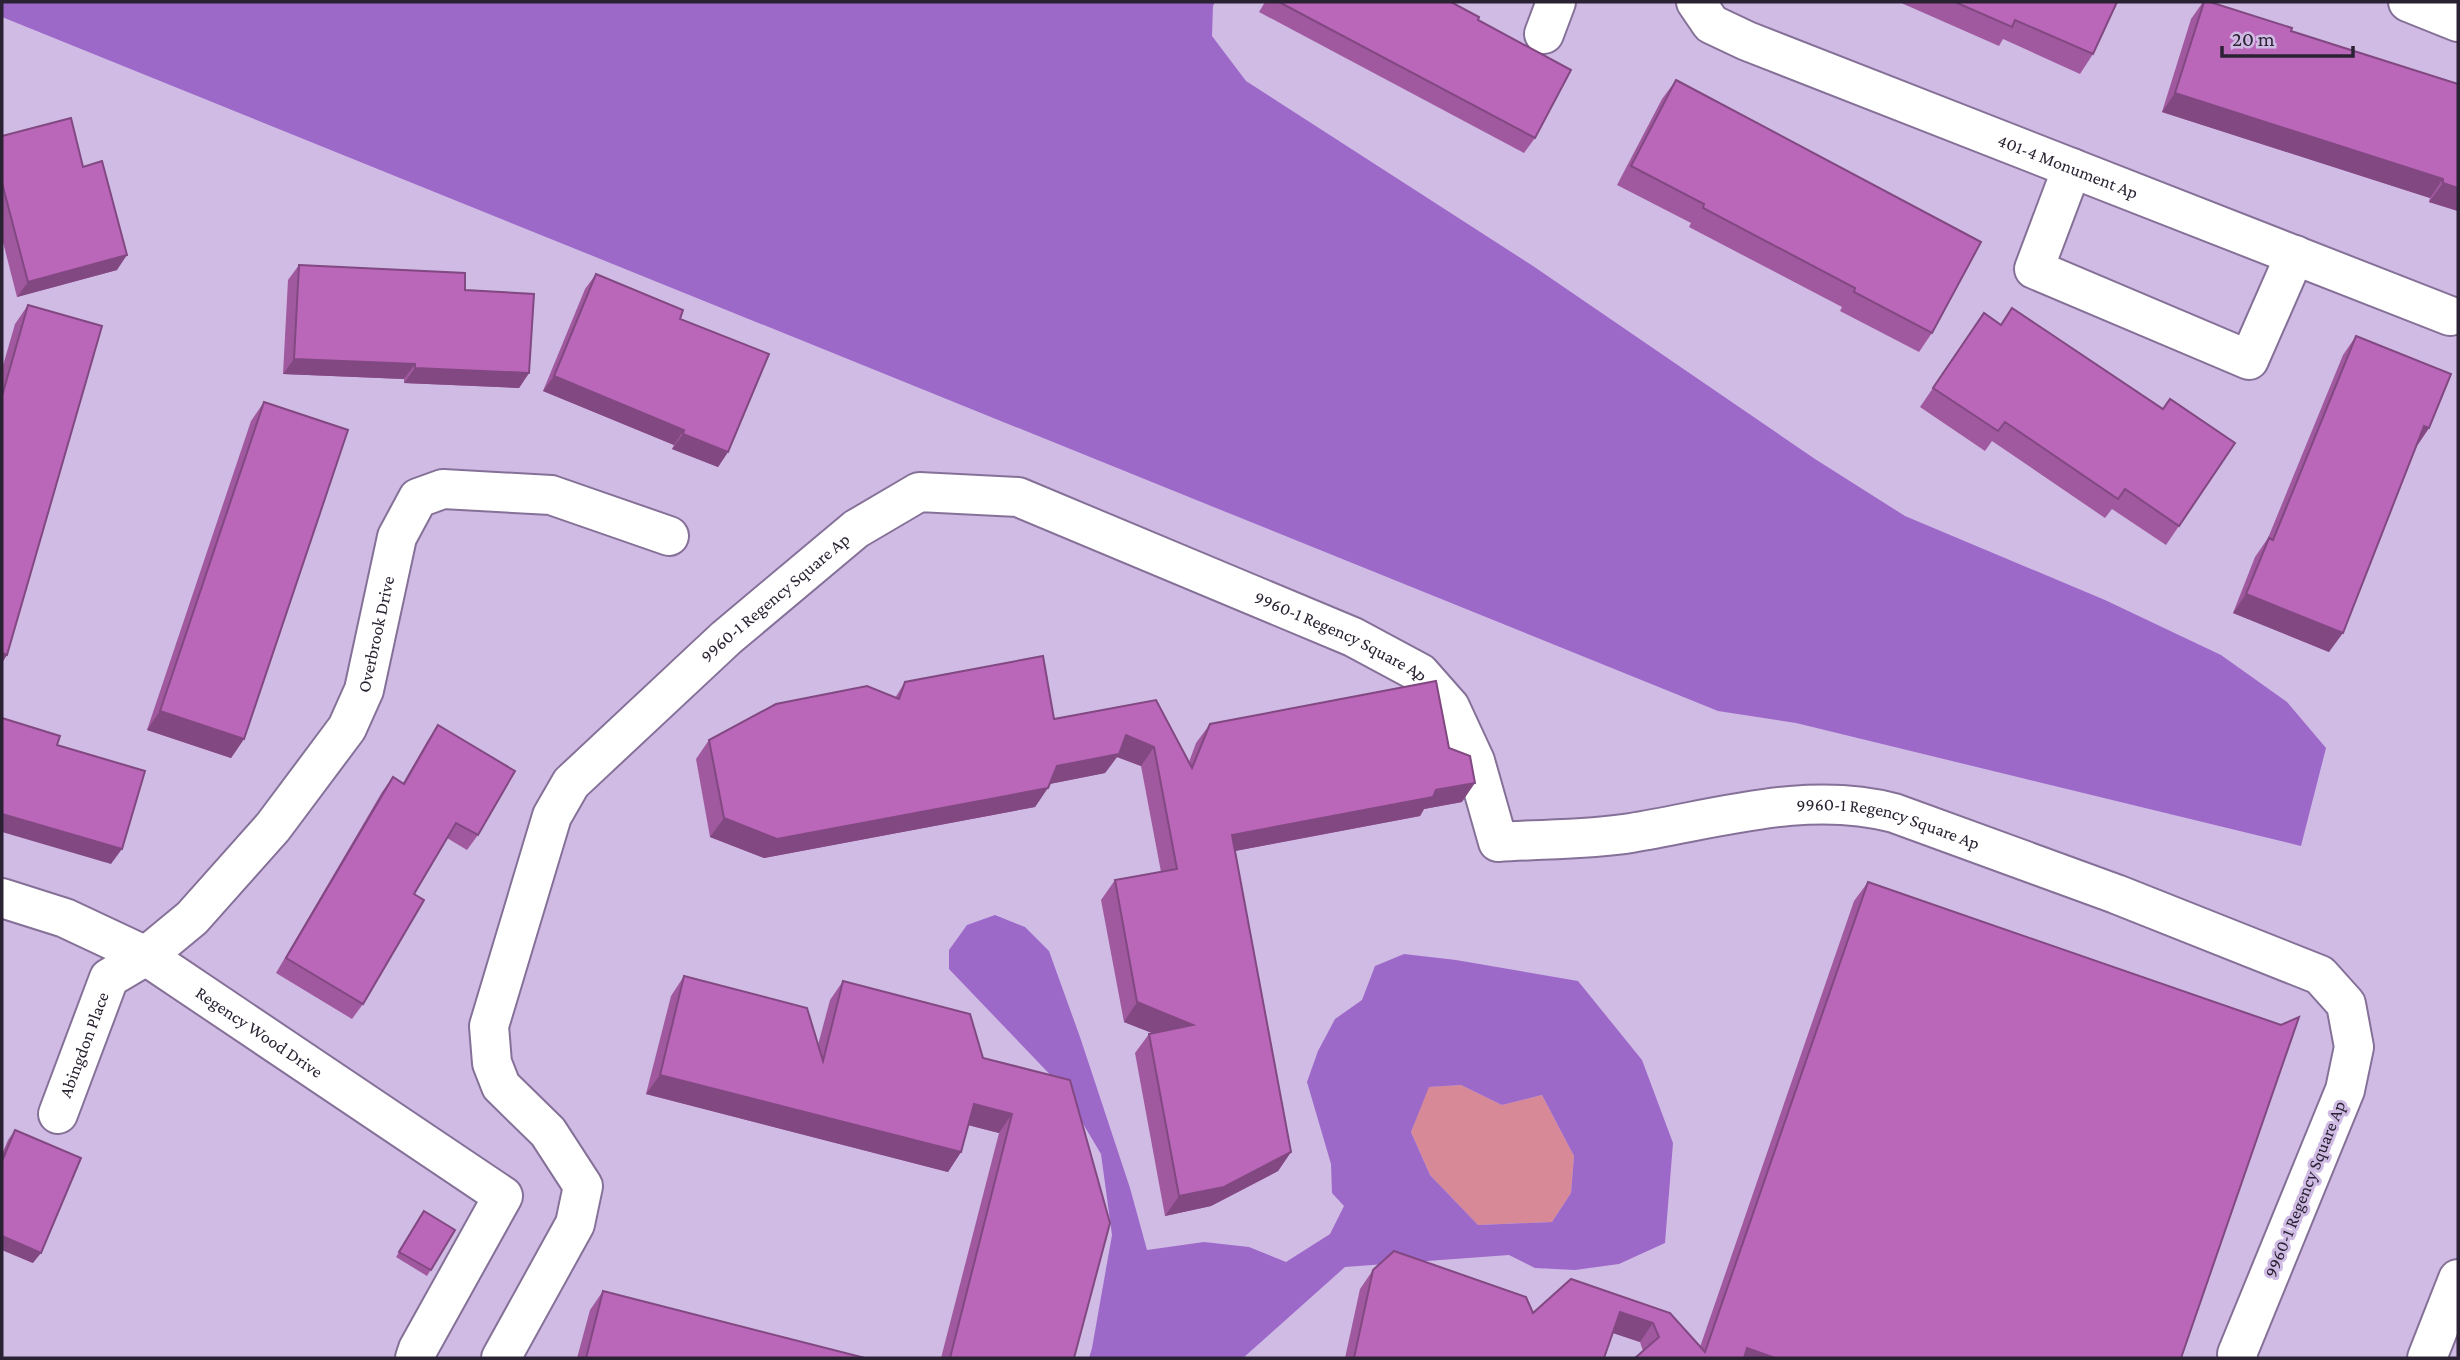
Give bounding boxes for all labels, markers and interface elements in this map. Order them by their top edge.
scale bar [2222,14,2353,58]
text: 20 m [2232,27,2275,51]
street label: 401-4 Monument Ap [1995,130,2141,203]
street label: 9960-1 Regency Square Ap [697,529,854,666]
street label: Overbrook Drive [354,574,398,694]
street label: 9960-1 Regency Square Ap [1252,587,1432,685]
street label: 9960-1 Regency Square Ap [1796,794,1982,853]
street label: Regency Wood Drive [192,982,327,1082]
street label: Abingdon Place [55,989,113,1100]
street label: 9960-1 Regency Square Ap [2260,1098,2350,1280]

